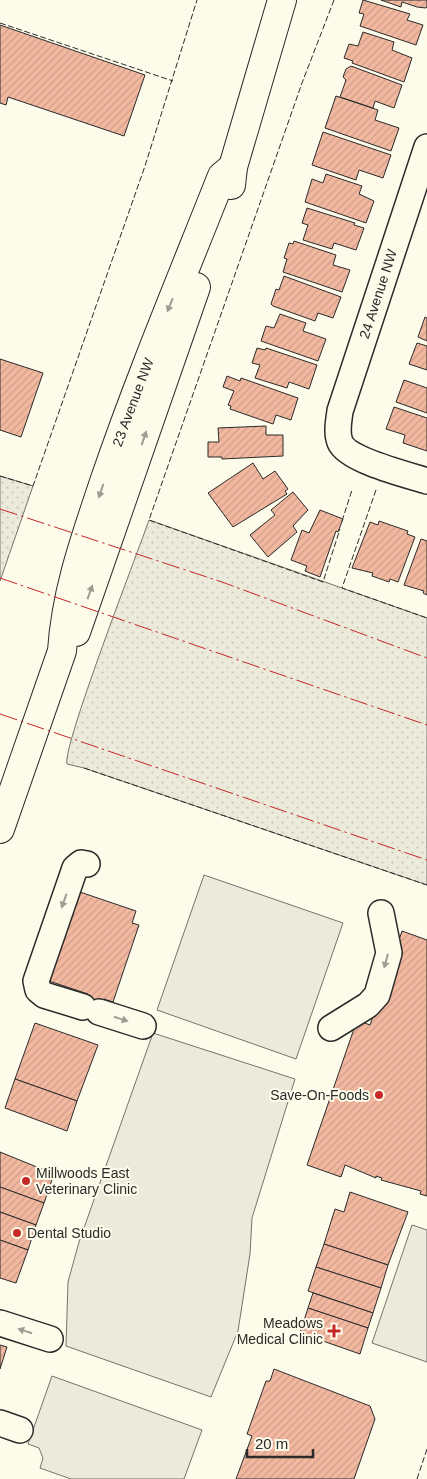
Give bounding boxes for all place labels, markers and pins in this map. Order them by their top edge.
place label: Save-On-Foods [270,1087,369,1103]
marker: Save-On-Foods [373,1089,385,1101]
place label: Millwoods East Veterinary Clinic [36,1165,137,1197]
marker: Millwoods East Veterinary Clinic [20,1175,32,1187]
place label: Dental Studio [27,1225,111,1241]
marker: Dental Studio [11,1227,23,1239]
place label: Meadows Medical Clinic [237,1315,323,1347]
marker: Meadows Medical Clinic [327,1324,341,1338]

